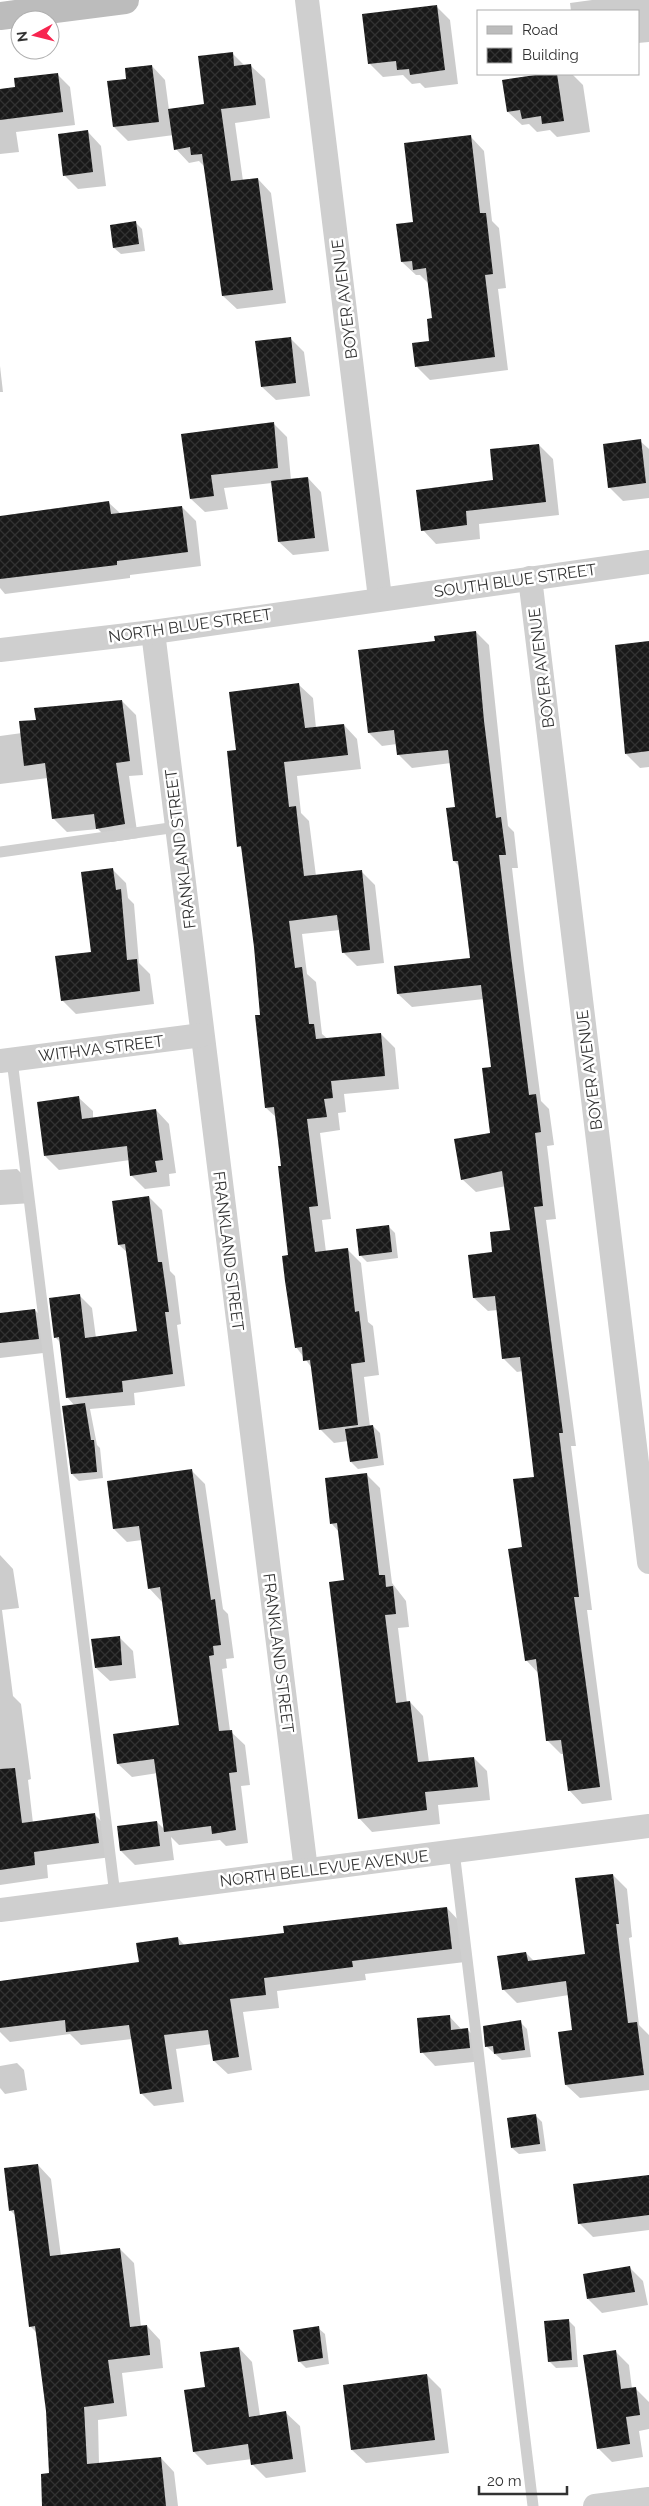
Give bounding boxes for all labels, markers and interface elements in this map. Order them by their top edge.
north arrow [10,10,60,60]
legend [477,10,639,75]
text: Road [522,21,558,39]
text: N [14,30,31,43]
text: Building [522,46,579,64]
street label: BOYER AVENUE [328,238,361,360]
street label: SOUTH BLUE STREET [433,560,598,601]
street label: NORTH BLUE STREET [107,605,273,646]
street label: BOYER AVENUE [525,607,558,729]
street label: FRANKLAND STREET [161,768,200,930]
street label: BOYER AVENUE [573,1009,606,1131]
street label: WITHVA STREET [37,1031,165,1066]
street label: FRANKLAND STREET [209,1170,248,1332]
street label: FRANKLAND STREET [259,1572,298,1734]
street label: NORTH BELLEVUE AVENUE [219,1846,430,1891]
scale bar [479,2464,566,2496]
text: 20 m [487,2472,522,2490]

